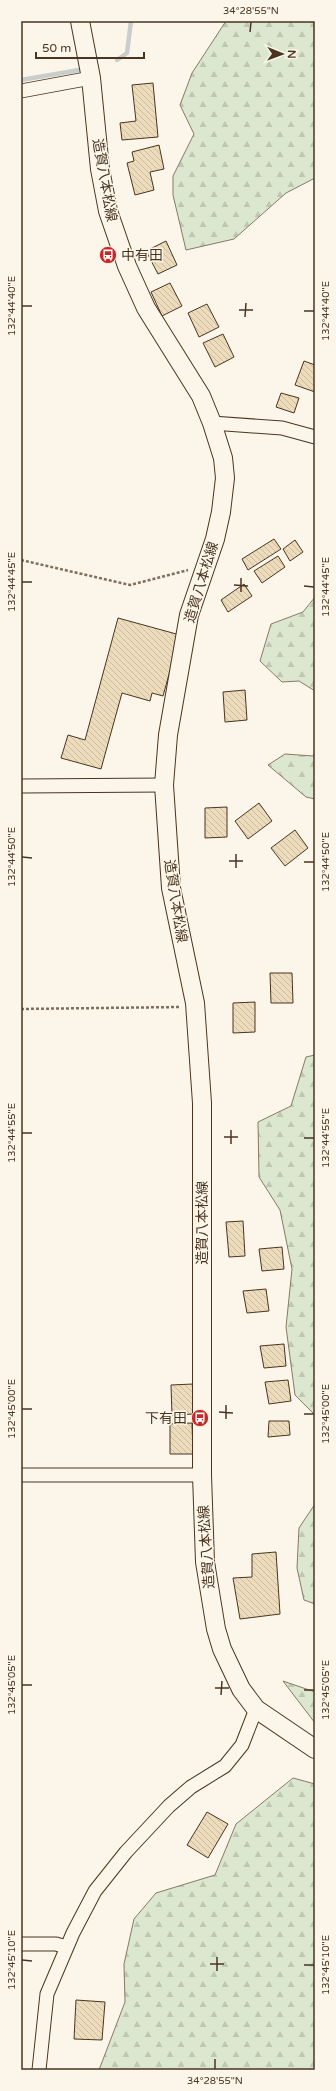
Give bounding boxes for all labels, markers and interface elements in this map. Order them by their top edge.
text: 34°28'55"N [223,5,279,17]
scale bar [36,34,144,60]
north arrow [262,34,302,74]
text: 50 m [42,41,71,55]
text: N [285,50,298,59]
street label: 造賀八本松線 [89,137,120,223]
bus stop icon: 中有田 [98,245,118,265]
place label: 中有田 [121,247,163,264]
text: 132°44'40"E [6,276,18,336]
text: 132°44'40"E [320,281,332,341]
street label: 造賀八本松線 [181,539,222,625]
text: 132°44'45"E [6,552,18,612]
text: 132°44'45"E [320,557,332,617]
text: 132°44'50"E [6,827,18,887]
text: 132°44'50"E [320,832,332,892]
street label: 造賀八本松線 [161,858,190,944]
text: 132°44'55"E [6,1103,18,1163]
text: 132°44'55"E [320,1108,332,1168]
street label: 造賀八本松線 [194,1181,211,1265]
text: 132°45'00"E [6,1379,18,1439]
text: 132°45'00"E [320,1384,332,1444]
bus stop icon: 下有田 [190,1408,210,1428]
place label: 下有田 [145,1410,187,1427]
street label: 造賀八本松線 [195,1504,218,1589]
text: 132°45'05"E [6,1655,18,1715]
text: 132°45'05"E [320,1660,332,1720]
text: 132°45'10"E [6,1930,18,1990]
text: 132°45'10"E [320,1935,332,1995]
text: 34°28'55"N [187,2075,243,2087]

